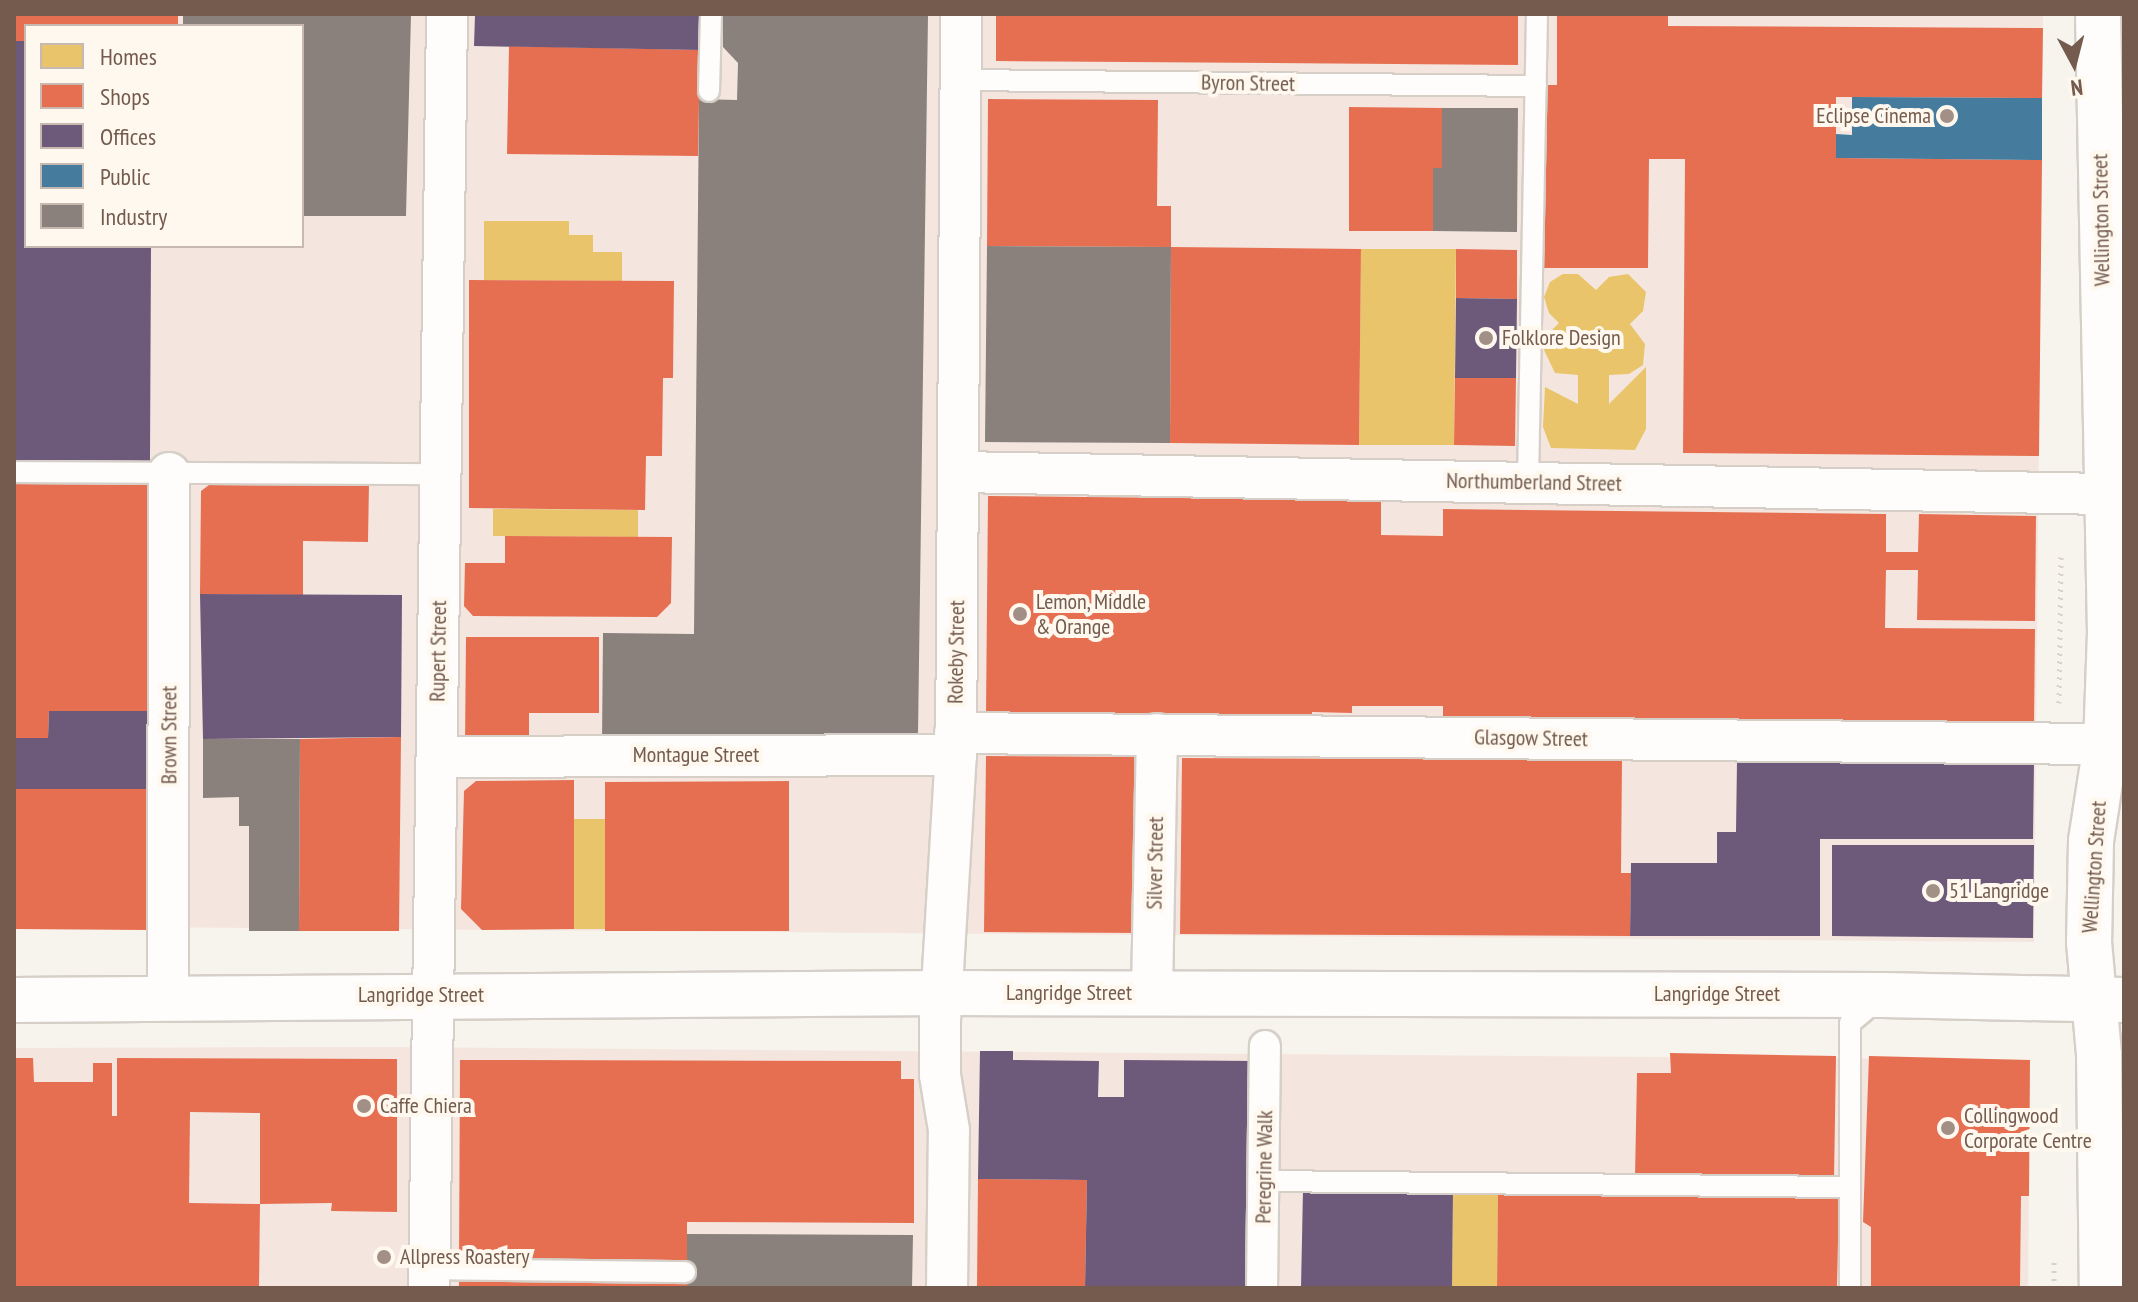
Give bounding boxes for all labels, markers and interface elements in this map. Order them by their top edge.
legend [24,24,304,248]
north arrow [2034,24,2114,104]
text: Homes [100,41,157,72]
street label: Byron Street [1201,69,1295,97]
text: N [2069,73,2085,102]
text: Shops [100,81,150,112]
place label: Eclipse Cinema [1816,103,1931,129]
marker: Eclipse Cinema [1938,107,1956,125]
text: Offices [100,121,156,152]
street label: Wellington Street [2087,154,2115,286]
text: Public [100,161,150,192]
text: Industry [100,201,167,232]
place label: Folklore Design [1502,325,1621,351]
marker: Folklore Design [1477,329,1495,347]
street label: Northumberland Street [1446,467,1622,497]
place label: Lemon, Middle & Orange [1036,588,1148,640]
street label: Rupert Street [424,600,452,702]
street label: Rokeby Street [942,600,970,704]
marker: Lemon, Middle & Orange [1011,605,1029,623]
street label: Brown Street [156,686,182,784]
street label: Glasgow Street [1474,724,1588,752]
street label: Montague Street [633,742,759,768]
street label: Wellington Street [2076,800,2112,934]
street label: Silver Street [1141,816,1169,910]
place label: 51 Langridge [1949,878,2049,904]
marker: 51 Langridge [1924,882,1942,900]
street label: Langridge Street [1006,980,1132,1006]
street label: Langridge Street [1654,981,1780,1007]
street label: Langridge Street [358,982,484,1008]
place label: Caffe Chiera [380,1093,472,1119]
marker: Caffe Chiera [355,1097,373,1115]
place label: Collingwood Corporate Centre [1964,1102,2092,1154]
street label: Peregrine Walk [1250,1110,1278,1224]
marker: Collingwood Corporate Centre [1939,1119,1957,1137]
place label: Allpress Roastery [400,1244,530,1270]
marker: Allpress Roastery [375,1248,393,1266]

